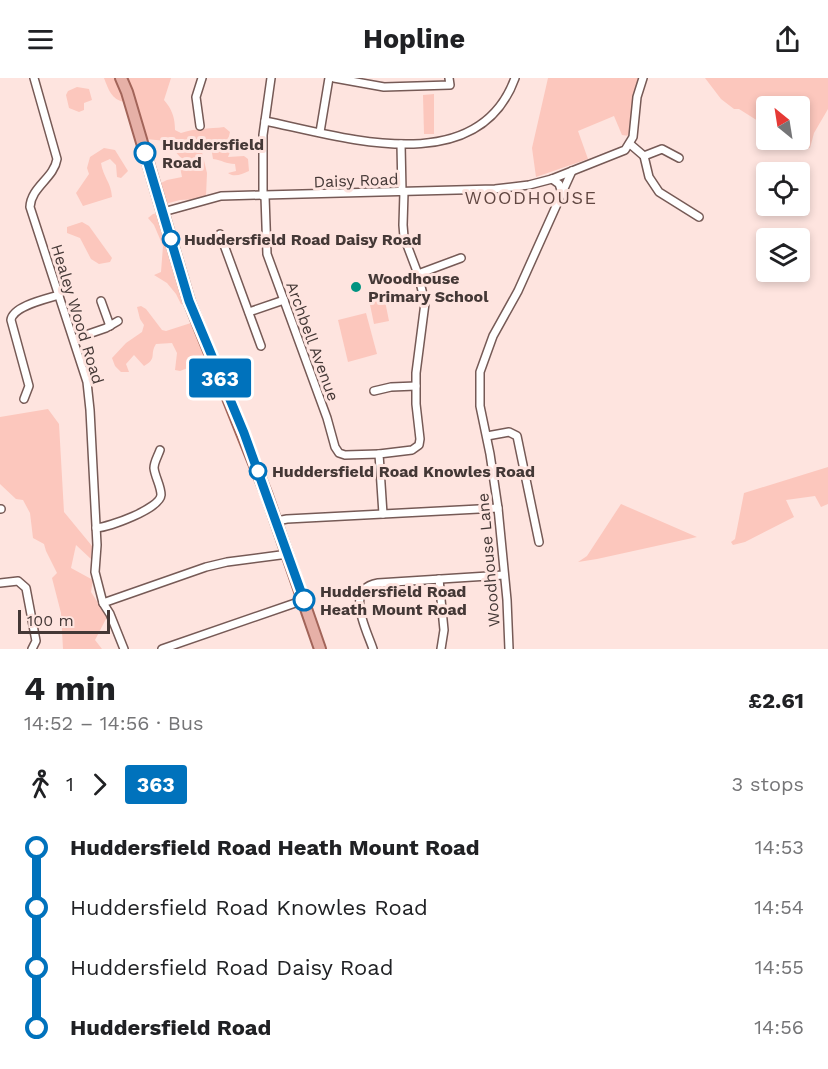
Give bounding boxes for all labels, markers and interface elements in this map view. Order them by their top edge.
icon: menu [24,23,57,56]
text: Hopline [363,23,465,55]
icon: share [771,23,804,56]
north arrow [756,96,810,150]
map controls [756,96,810,282]
place label: Huddersfield Road [162,135,264,172]
marker: Huddersfield Road [134,142,156,164]
button: locate [756,162,810,216]
street label: Daisy Road [313,170,399,191]
district label: WOODHOUSE [464,187,598,208]
button: layers [756,228,810,282]
marker: Huddersfield Road Daisy Road [162,230,180,248]
place label: Huddersfield Road Daisy Road [184,230,422,249]
street label: Healey Wood Road [47,242,108,386]
place label: Woodhouse Primary School [368,269,489,306]
street label: Archbell Avenue [282,279,343,403]
marker: Woodhouse Primary School [349,280,363,294]
line badge: 363 [186,358,254,398]
text: 363 [201,366,239,391]
marker: Huddersfield Road Knowles Road [249,462,267,480]
place label: Huddersfield Road Knowles Road [272,462,535,481]
street label: Woodhouse Lane [473,492,504,628]
place label: Huddersfield Road Heath Mount Road [320,582,467,619]
marker: Huddersfield Road Heath Mount Road [293,589,315,611]
scale bar [18,607,110,634]
text: 100 m [27,611,74,630]
text: 4 min [24,669,116,708]
text: £2.61 [748,688,804,713]
text: 14:52 – 14:56 · Bus [24,711,204,735]
icon: walk [24,768,57,801]
icon: forward [83,768,116,801]
text: 1 [66,772,74,796]
text: 363 [137,772,175,797]
text: 3 stops [732,772,804,796]
text: Huddersfield Road Heath Mount Road [70,835,479,860]
text: 14:53 [755,835,804,859]
text: Huddersfield Road Knowles Road [70,895,428,920]
text: 14:54 [754,895,804,919]
text: Huddersfield Road Daisy Road [70,955,393,980]
text: 14:55 [755,955,804,979]
text: Huddersfield Road [70,1015,271,1040]
text: 14:56 [754,1015,804,1039]

